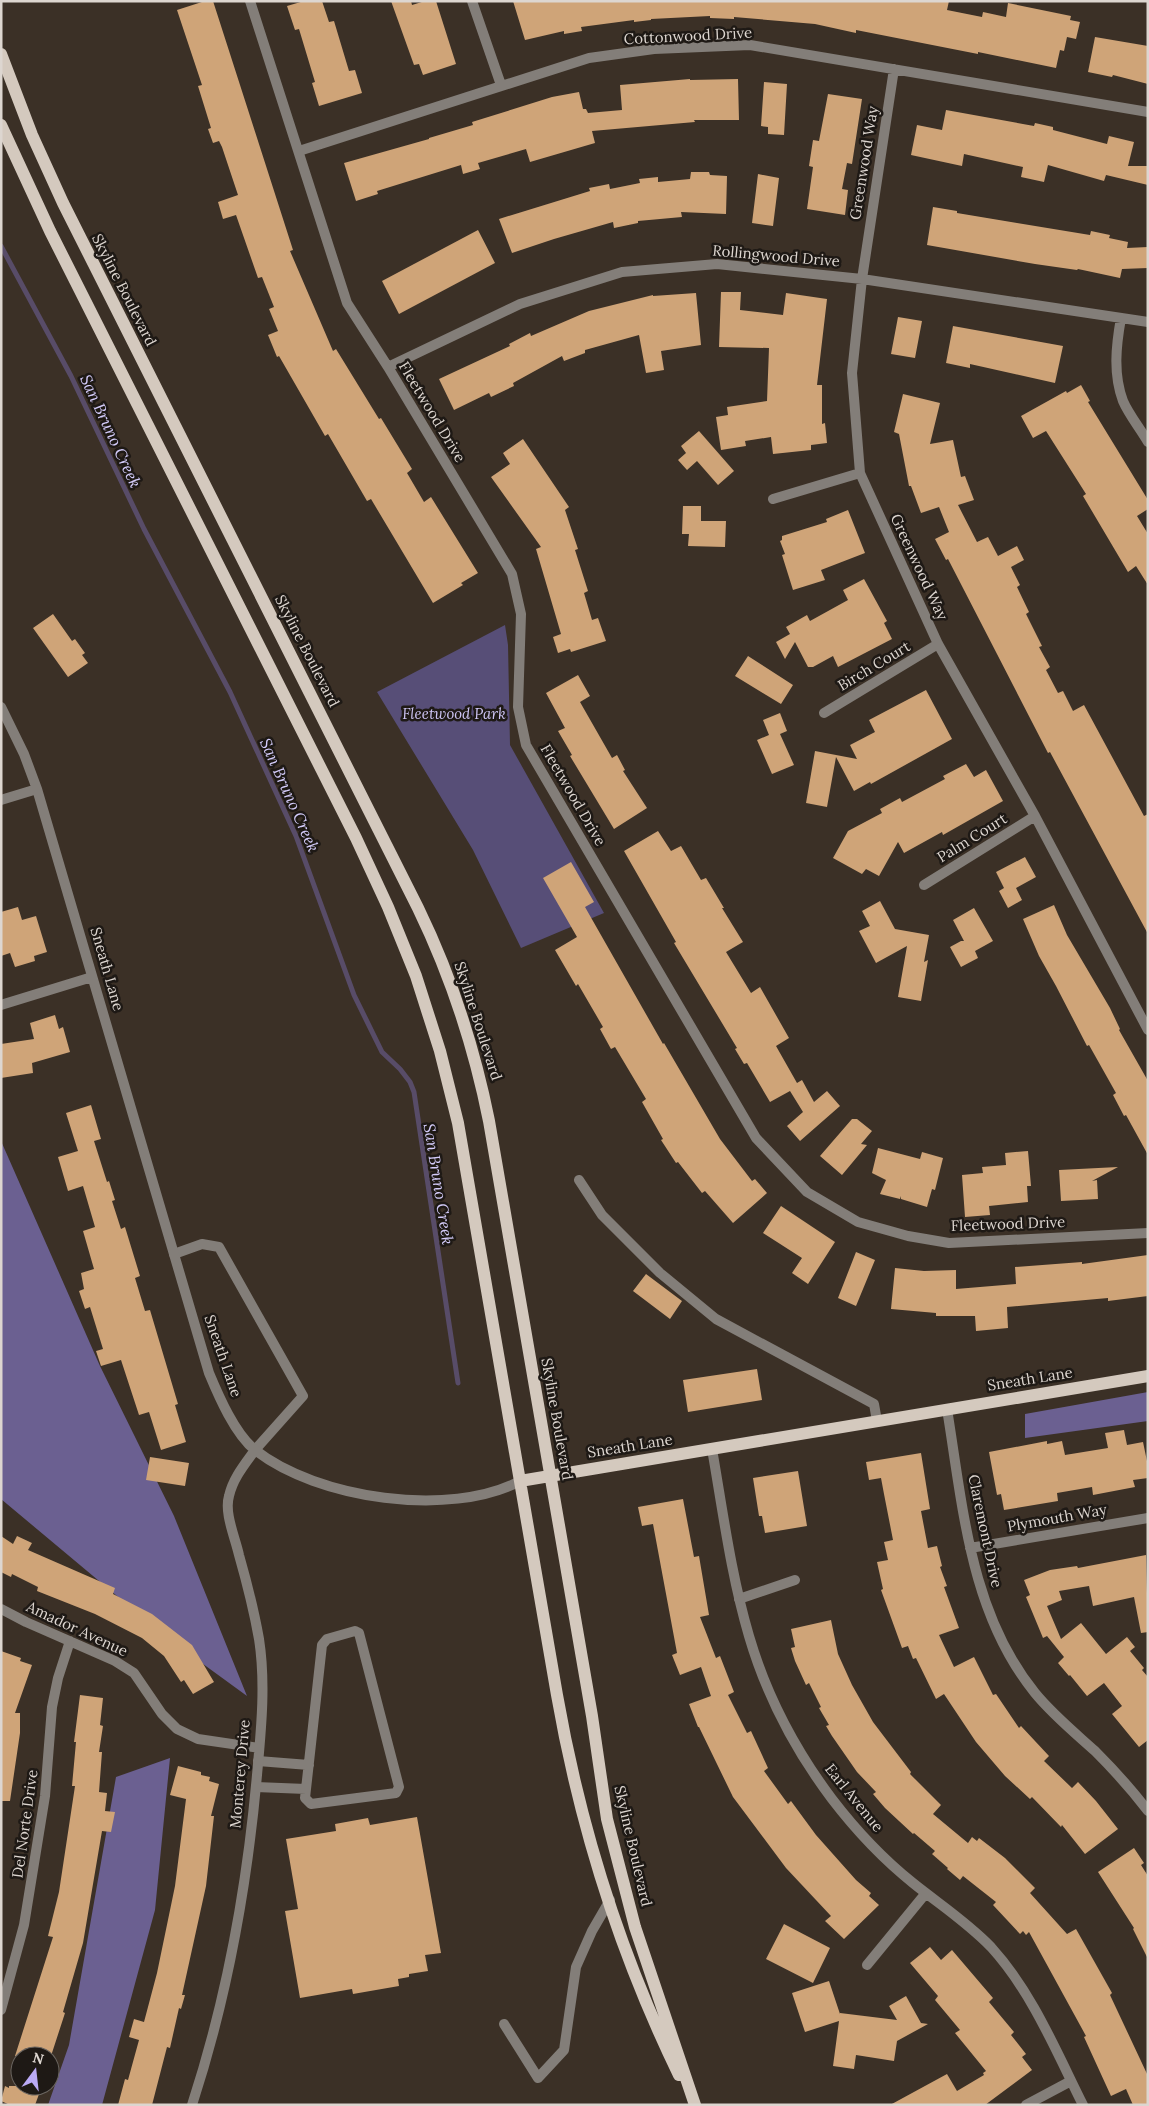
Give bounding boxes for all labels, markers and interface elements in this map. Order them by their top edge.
street label: Cottonwood Drive [623,23,753,48]
street label: Greenwood Way [845,105,882,221]
street label: Skyline Boulevard [88,230,161,349]
street label: Rollingwood Drive [712,240,841,271]
street label: Fleetwood Drive [395,358,470,466]
water label: San Bruno Creek [76,371,146,491]
street label: Greenwood Way [887,511,952,623]
street label: Skyline Boulevard [271,591,344,710]
street label: Birch Court [834,636,914,695]
park label: Fleetwood Park [402,704,506,723]
water label: San Bruno Creek [256,735,324,855]
street label: Fleetwood Drive [537,741,610,849]
street label: Palm Court [933,809,1010,867]
street label: Sneath Lane [87,925,128,1013]
street label: Skyline Boulevard [450,959,507,1083]
water label: San Bruno Creek [420,1122,458,1246]
street label: Fleetwood Drive [951,1212,1065,1235]
street label: Sneath Lane [200,1312,246,1400]
street label: Skyline Boulevard [537,1356,578,1481]
street label: Sneath Lane [986,1362,1074,1395]
street label: Sneath Lane [586,1429,674,1462]
street label: Claremont Drive [964,1473,1007,1589]
street label: Plymouth Way [1006,1499,1108,1536]
street label: Amador Avenue [23,1596,131,1660]
street label: Monterey Drive [225,1719,254,1829]
street label: Earl Avenue [821,1760,888,1836]
street label: Del Norte Drive [7,1768,42,1879]
street label: Skyline Boulevard [610,1784,657,1908]
north arrow [10,2046,60,2096]
text: N [31,2048,46,2069]

